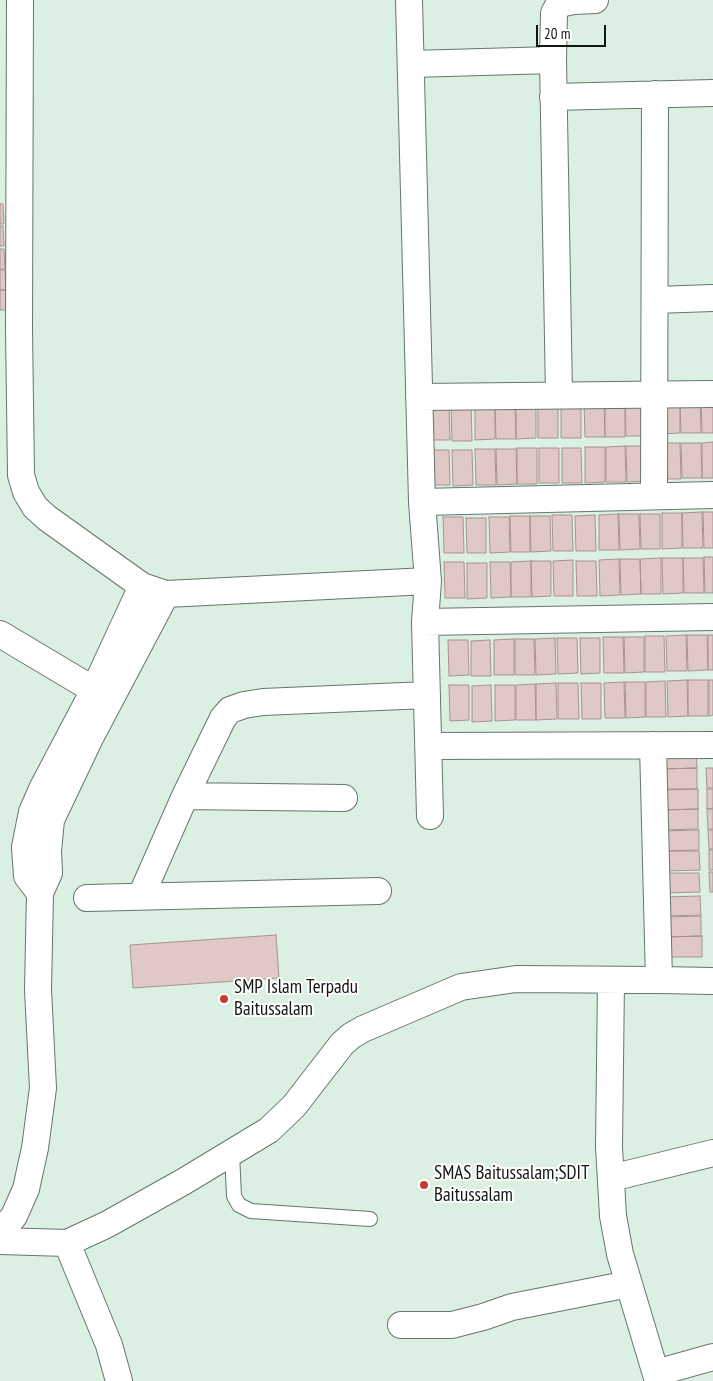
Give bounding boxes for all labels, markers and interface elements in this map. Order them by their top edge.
scale bar [538,15,608,47]
text: 20 m [544,24,570,43]
place label: SMP Islam Terpadu Baitussalam [234,977,358,1021]
marker: SMP Islam Terpadu Baitussalam [218,993,230,1005]
place label: SMAS Baitussalam;SDIT Baitussalam [434,1163,589,1207]
marker: SMAS Baitussalam;SDIT Baitussalam [418,1179,430,1191]

